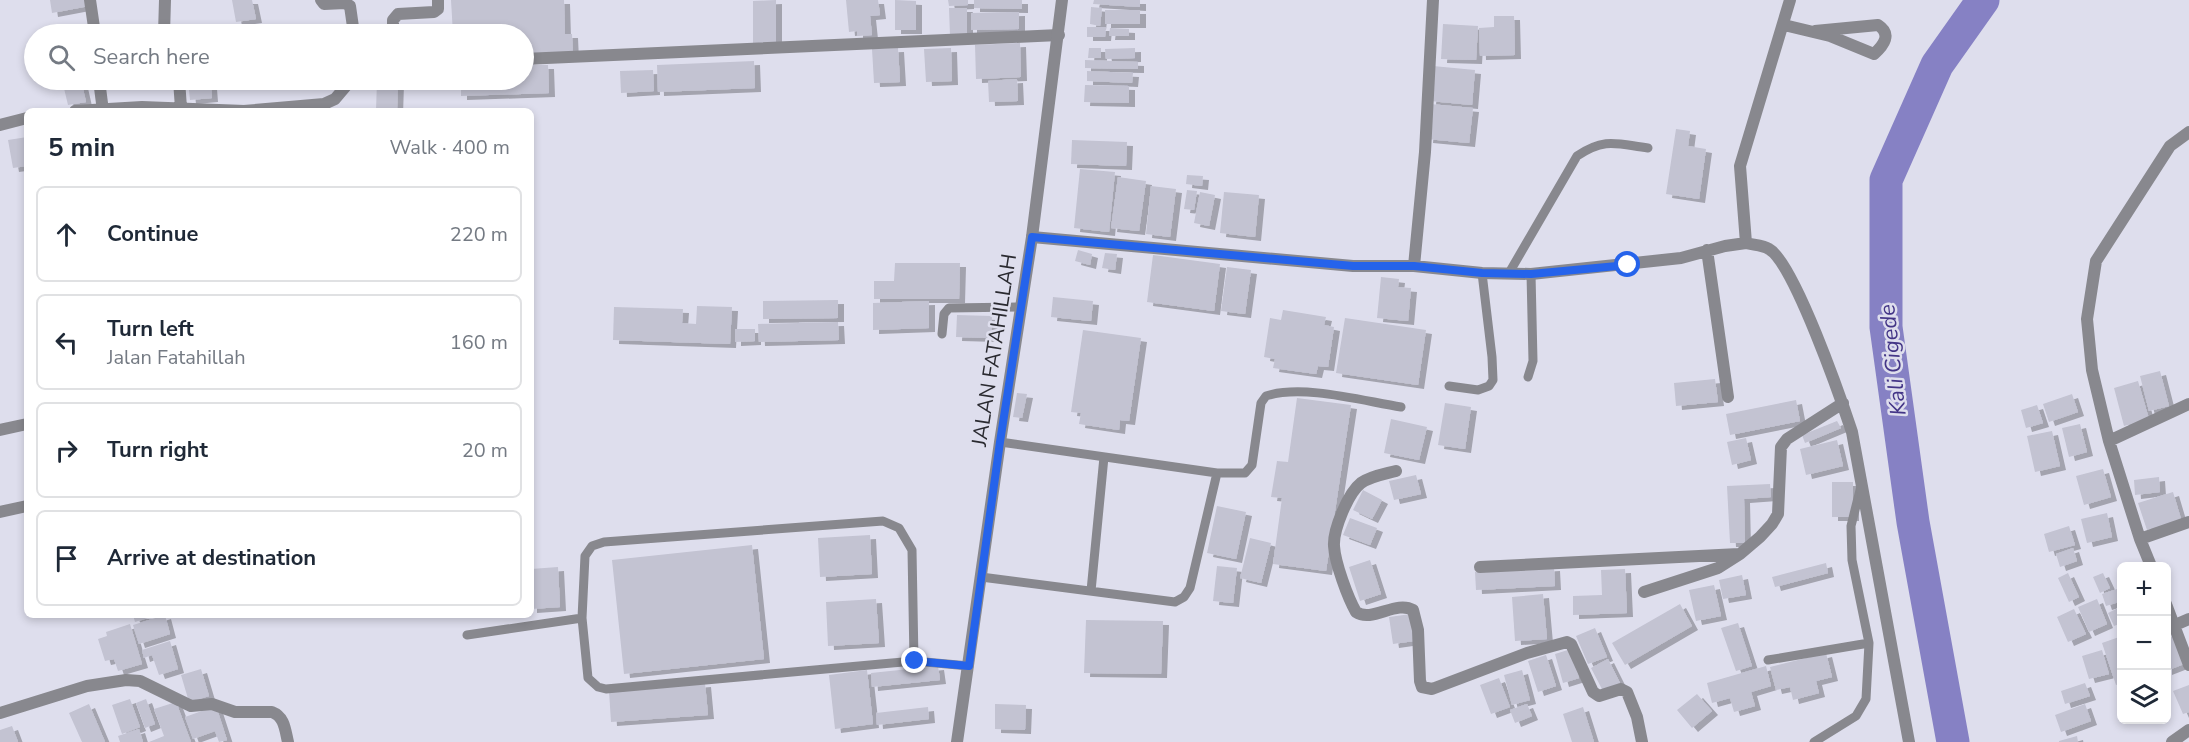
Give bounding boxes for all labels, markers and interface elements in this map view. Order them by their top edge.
search box [24,24,534,90]
icon: search [45,41,78,74]
text: Search here [93,42,210,72]
text: 5 min [48,130,115,165]
text: Walk · 400 m [390,134,510,161]
icon: ahead [50,218,83,251]
text: Continue [107,219,198,249]
text: 220 m [450,221,508,248]
route start [1614,251,1640,277]
street label: JALAN FATAHILLAH [965,252,1023,449]
water label: Kali Cigede [1872,303,1914,417]
text: Turn left [107,314,194,344]
icon: left [50,326,83,359]
text: 160 m [450,329,508,356]
text: Jalan Fatahillah [107,344,246,371]
icon: right [50,434,83,467]
text: Turn right [107,435,208,465]
text: 20 m [462,437,508,464]
icon: arrive [50,542,83,575]
text: Arrive at destination [107,543,316,573]
map controls [2117,562,2171,724]
button: + [2117,562,2171,616]
button: − [2117,616,2171,670]
route end [901,647,927,673]
button: layers [2117,670,2171,724]

